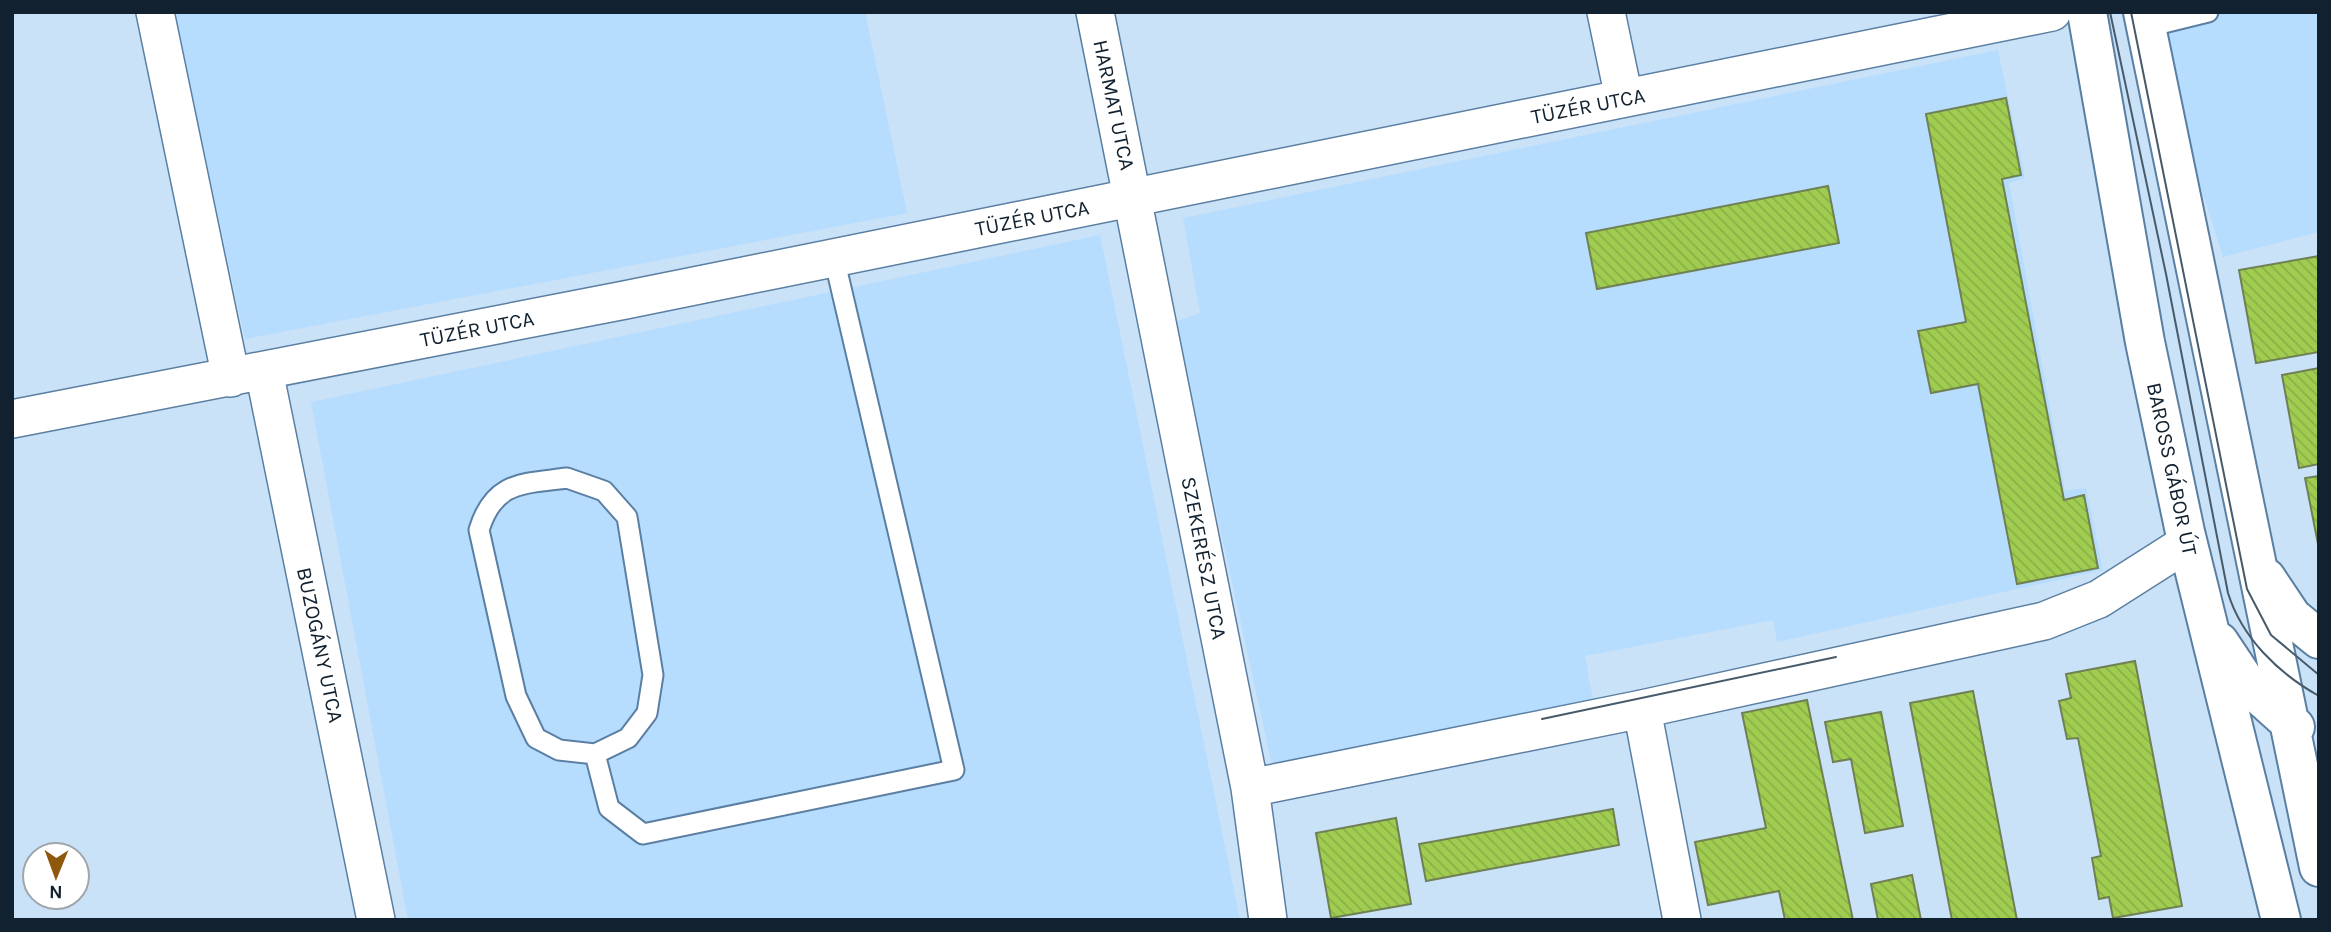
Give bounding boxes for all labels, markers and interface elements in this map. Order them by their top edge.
street label: HARMAT UTCA [1088,38,1140,172]
street label: TÜZÉR UTCA [1529,83,1647,129]
street label: TÜZÉR UTCA [973,195,1091,241]
street label: TÜZÉR UTCA [418,306,536,352]
street label: BAROSS GÁBOR ÚT [2142,380,2202,558]
street label: SZEKERÉSZ UTCA [1176,475,1232,641]
street label: BUZOGÁNY UTCA [292,565,348,725]
north arrow [21,841,91,911]
text: N [49,881,63,903]

